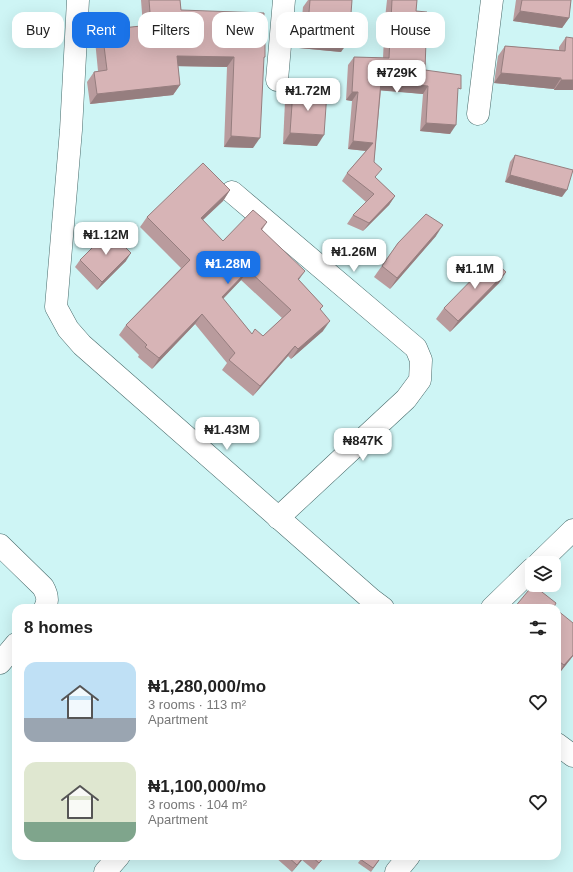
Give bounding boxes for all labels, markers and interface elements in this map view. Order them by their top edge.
chip: Buy [12,12,64,48]
chip: Rent [72,12,130,48]
chip: Filters [138,12,204,48]
chip: New [212,12,268,48]
chip: Apartment [276,12,368,48]
chip: House [376,12,445,48]
pin: ₦729K [369,60,425,94]
text: ₦729K [377,65,417,80]
pin: ₦1.72M [275,78,341,112]
text: ₦1.72M [285,83,331,98]
pin: ₦1.12M [73,222,139,256]
text: ₦1.12M [83,227,129,242]
pin: ₦1.26M [321,239,387,273]
text: ₦1.26M [331,244,377,259]
pin: ₦1.28M [195,251,261,285]
text: ₦1.28M [205,256,251,271]
pin: ₦1.1M [447,256,503,290]
text: ₦1.1M [456,261,494,276]
pin: ₦1.43M [194,417,260,451]
text: ₦1.43M [204,422,250,437]
pin: ₦847K [335,428,391,462]
text: ₦847K [343,433,383,448]
map controls [525,556,561,592]
button: layers [525,556,561,592]
icon: filters [527,617,549,639]
text: 8 homes [24,618,93,637]
text: ₦1,280,000/mo [148,677,266,696]
icon: home [56,678,104,726]
icon: heart [527,691,549,713]
text: 3 rooms · 113 m² [148,697,246,712]
text: Apartment [148,712,208,727]
text: ₦1,100,000/mo [148,777,266,796]
icon: home [56,778,104,826]
icon: heart [527,791,549,813]
text: 3 rooms · 104 m² [148,797,247,812]
text: Apartment [148,812,208,827]

